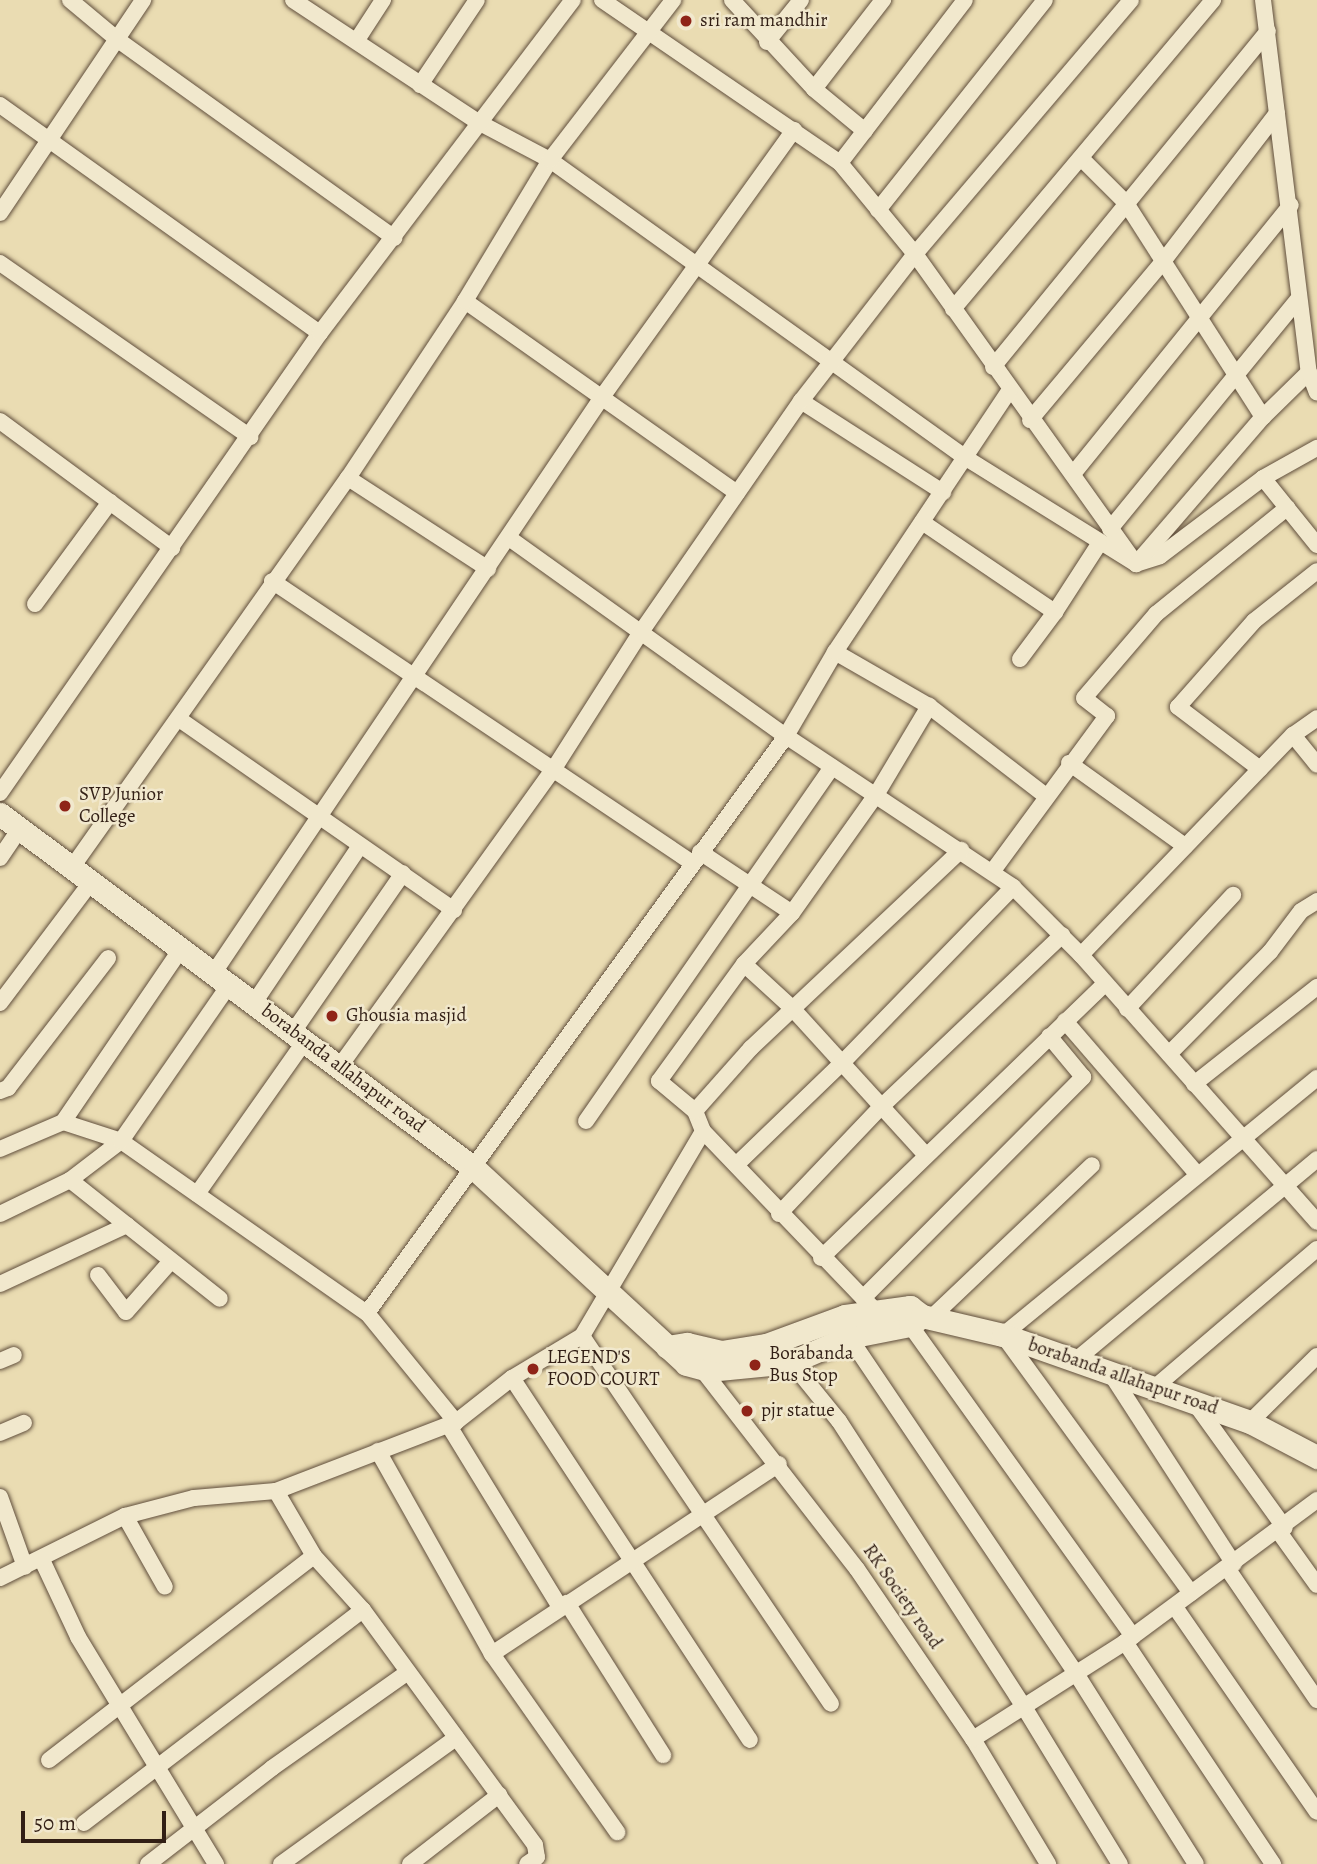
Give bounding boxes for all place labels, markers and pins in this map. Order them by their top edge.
place label: sri ram mandhir [700,10,828,32]
marker: sri ram mandhir [678,13,694,29]
place label: SVP Junior College [79,784,163,828]
marker: SVP Junior College [57,798,73,814]
place label: Ghousia masjid [346,1005,467,1027]
marker: Ghousia masjid [324,1008,340,1024]
place label: Borabanda Bus Stop [769,1343,854,1387]
place label: LEGEND'S FOOD COURT [547,1347,660,1391]
marker: Borabanda Bus Stop [747,1357,763,1373]
marker: LEGEND'S FOOD COURT [525,1361,541,1377]
place label: pjr statue [761,1400,835,1422]
marker: pjr statue [739,1403,755,1419]

